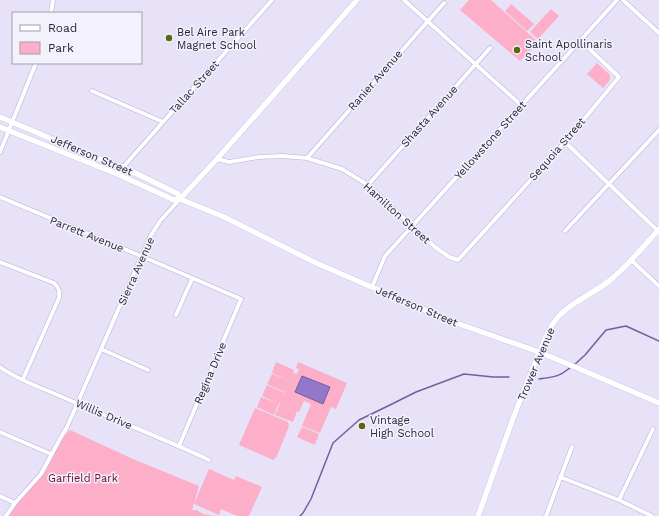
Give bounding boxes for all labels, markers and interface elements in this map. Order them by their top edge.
legend [12,12,142,64]
text: Road [48,21,77,35]
place label: Bel Aire Park Magnet School [177,26,257,52]
marker: Bel Aire Park Magnet School [164,33,174,43]
place label: Saint Apollinaris School [525,38,613,64]
text: Park [48,41,74,55]
marker: Saint Apollinaris School [512,45,522,55]
street label: Ranier Avenue [346,47,405,113]
street label: Tallac Street [167,58,222,117]
street label: Shasta Avenue [398,83,461,150]
street label: Yellowstone Street [452,98,529,182]
street label: Sequoia Street [526,115,589,184]
street label: Jefferson Street [49,132,135,179]
street label: Hamilton Street [360,180,433,247]
street label: Parrett Avenue [48,214,126,255]
street label: Sierra Avenue [116,235,157,307]
street label: Jefferson Street [374,283,460,330]
street label: Trower Avenue [515,326,558,403]
street label: Regina Drive [192,340,229,406]
street label: Willis Drive [74,397,134,432]
place label: Vintage High School [370,414,435,440]
marker: Vintage High School [357,421,367,431]
park label: Garfield Park [48,472,118,485]

